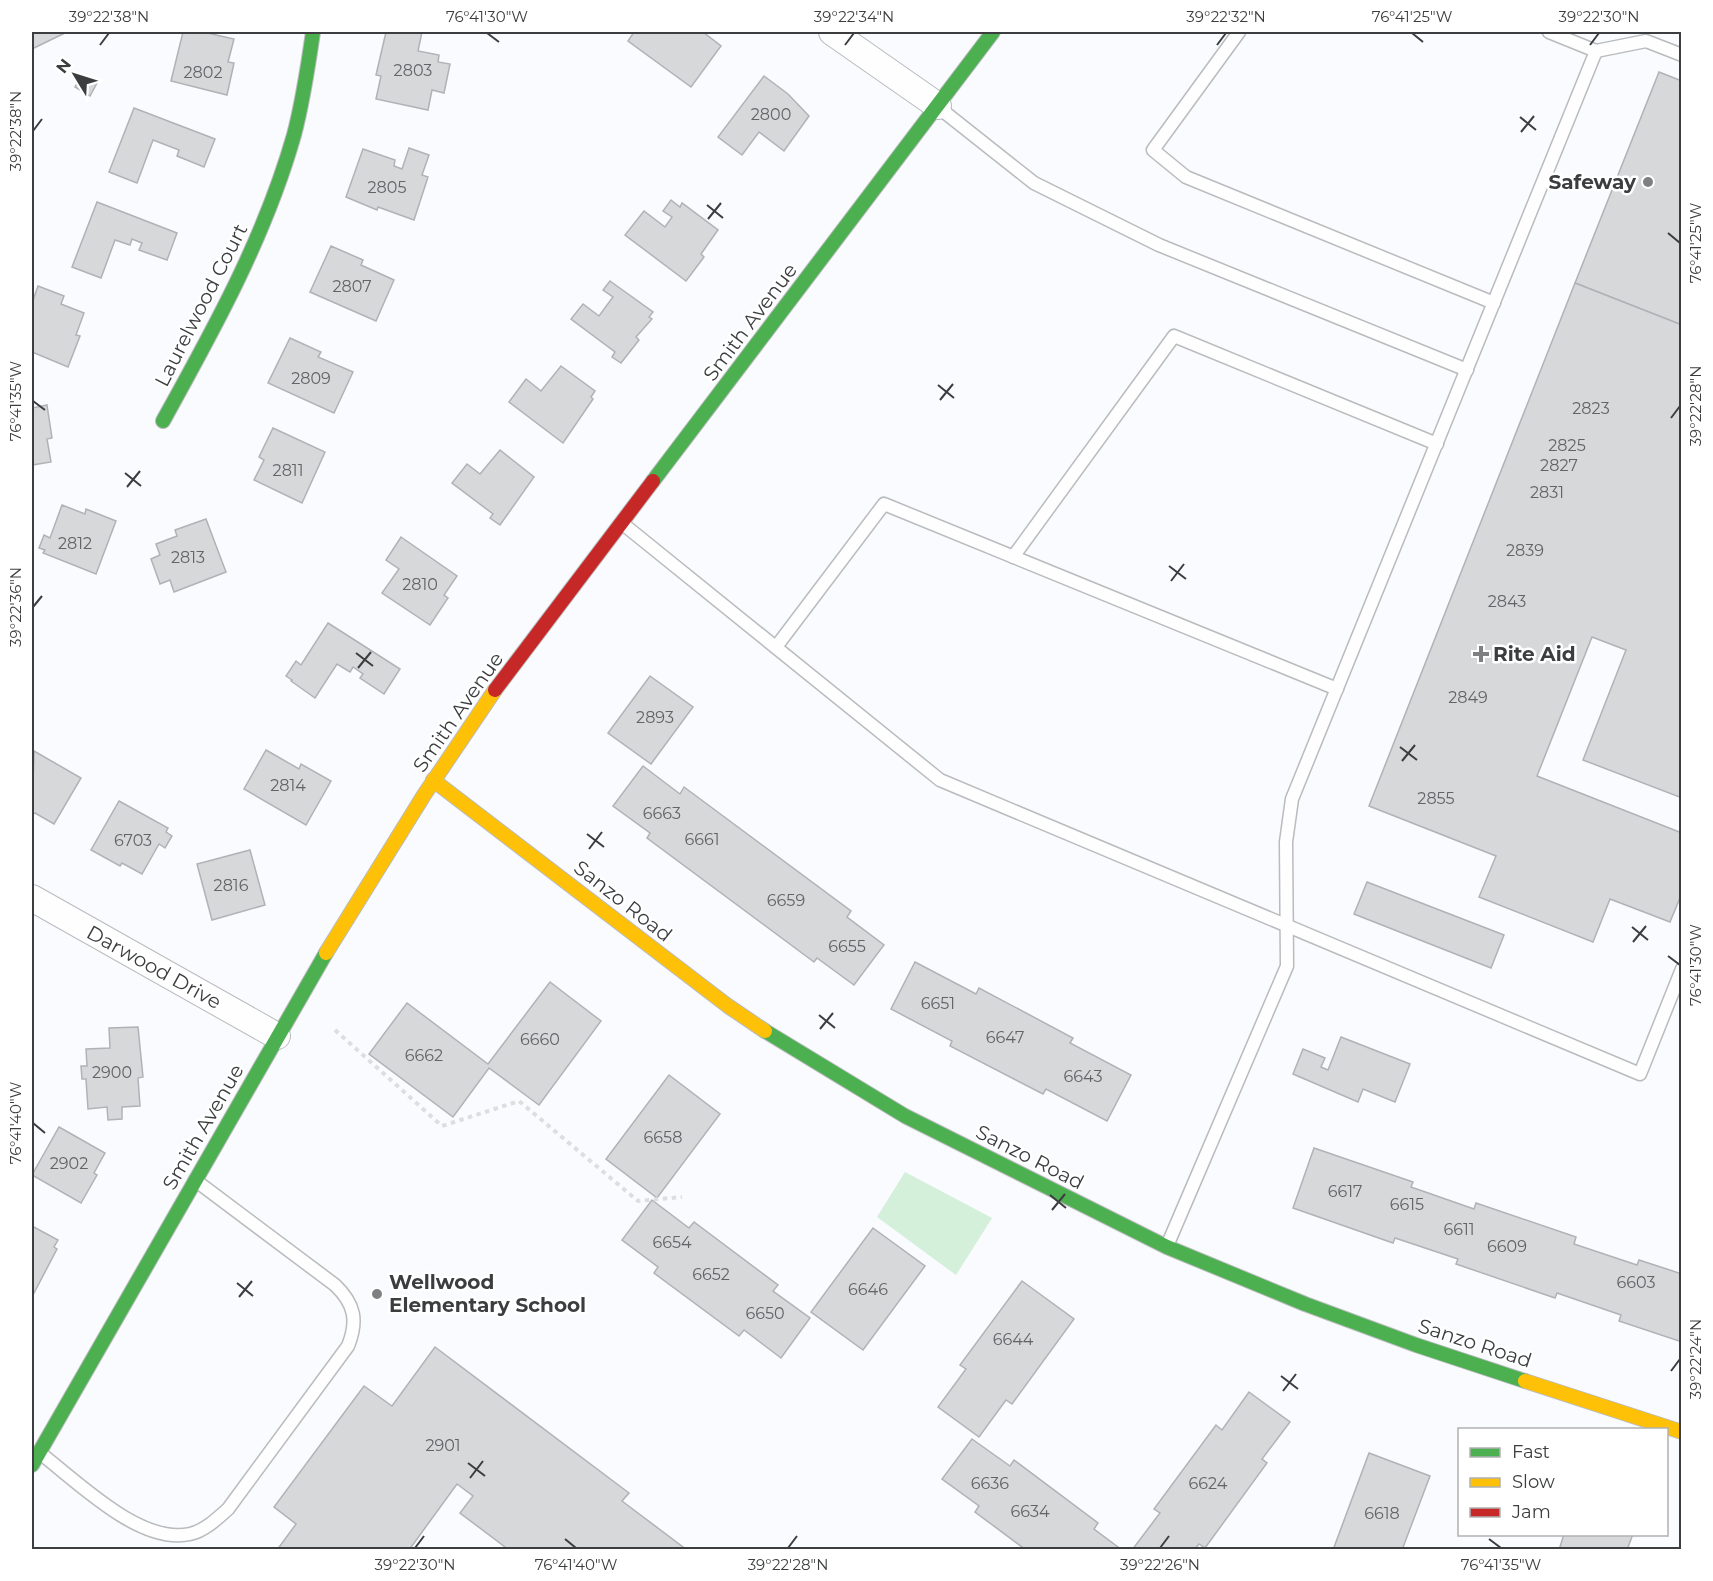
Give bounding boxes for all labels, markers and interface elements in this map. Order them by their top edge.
text: 39°22'38"N [69,7,149,26]
text: 76°41'30"W [446,7,528,26]
text: 39°22'34"N [814,7,894,26]
text: 39°22'32"N [1186,7,1266,26]
text: 76°41'25"W [1372,7,1453,26]
text: 39°22'30"N [1559,7,1640,26]
north arrow [45,45,105,105]
text: N [52,55,75,77]
house number: 2803 [394,61,432,80]
house number: 2802 [184,63,222,82]
text: 39°22'38"N [6,91,25,171]
house number: 2800 [751,105,791,124]
place label: Safeway [1548,170,1637,194]
marker: Safeway [1641,175,1655,189]
house number: 2805 [368,178,406,197]
text: 76°41'25"W [1686,202,1705,283]
street label: Laurelwood Court [150,220,252,390]
street label: Smith Avenue [698,258,802,386]
house number: 2807 [332,277,372,296]
text: 76°41'35"W [6,360,25,441]
text: 39°22'28"N [1686,366,1705,446]
house number: 2809 [291,369,331,388]
house number: 2823 [1572,399,1610,418]
house number: 2825 [1548,436,1586,455]
house number: 2827 [1540,456,1578,475]
house number: 2811 [273,461,303,480]
house number: 2831 [1530,483,1564,502]
house number: 2812 [58,534,92,553]
house number: 2839 [1506,541,1544,560]
house number: 2813 [171,548,205,567]
text: 39°22'36"N [6,567,25,647]
house number: 2810 [402,575,438,594]
house number: 2843 [1488,592,1526,611]
place label: Rite Aid [1493,642,1576,666]
street label: Smith Avenue [408,647,508,777]
marker: Rite Aid [1474,647,1488,661]
house number: 2849 [1448,688,1488,707]
house number: 2893 [636,708,674,727]
house number: 2814 [270,776,306,795]
house number: 2855 [1417,789,1455,808]
house number: 6663 [643,804,681,823]
house number: 6661 [684,830,720,849]
house number: 6703 [114,831,152,850]
street label: Sanzo Road [569,855,677,947]
house number: 2816 [214,876,249,895]
house number: 6659 [767,891,805,910]
street label: Darwood Drive [83,920,225,1014]
text: 76°41'30"W [1686,924,1705,1006]
house number: 6655 [828,937,866,956]
house number: 6651 [921,994,955,1013]
house number: 6647 [986,1028,1024,1047]
house number: 6660 [520,1030,560,1049]
house number: 6662 [405,1046,443,1065]
street label: Smith Avenue [157,1060,249,1194]
house number: 2900 [92,1063,132,1082]
house number: 6643 [1064,1067,1102,1086]
text: 76°41'40"W [6,1081,25,1164]
street label: Sanzo Road [972,1120,1088,1194]
house number: 6658 [644,1128,682,1147]
house number: 2902 [50,1154,88,1173]
house number: 6617 [1328,1182,1362,1201]
house number: 6615 [1390,1195,1424,1214]
house number: 6611 [1443,1220,1475,1239]
house number: 6654 [652,1233,692,1252]
house number: 6609 [1487,1237,1527,1256]
house number: 6652 [692,1265,730,1284]
place label: Wellwood Elementary School [389,1270,586,1317]
house number: 6603 [1617,1273,1655,1292]
house number: 6646 [848,1280,888,1299]
marker: Wellwood Elementary School [370,1287,384,1301]
house number: 6650 [745,1304,785,1323]
street label: Sanzo Road [1415,1313,1535,1373]
text: 39°22'24"N [1686,1319,1705,1399]
house number: 6644 [993,1330,1034,1349]
legend [1458,1428,1668,1536]
house number: 2901 [425,1436,461,1455]
text: Fast [1512,1441,1550,1463]
text: Slow [1512,1471,1555,1493]
house number: 6636 [971,1474,1009,1493]
house number: 6624 [1189,1474,1228,1493]
text: Jam [1511,1501,1551,1523]
house number: 6634 [1010,1502,1050,1521]
house number: 6618 [1364,1504,1400,1523]
text: 39°22'30"N [375,1555,456,1574]
text: 76°41'40"W [535,1555,618,1574]
text: 39°22'28"N [748,1555,828,1574]
text: 39°22'26"N [1120,1555,1200,1574]
text: 76°41'35"W [1461,1555,1542,1574]

